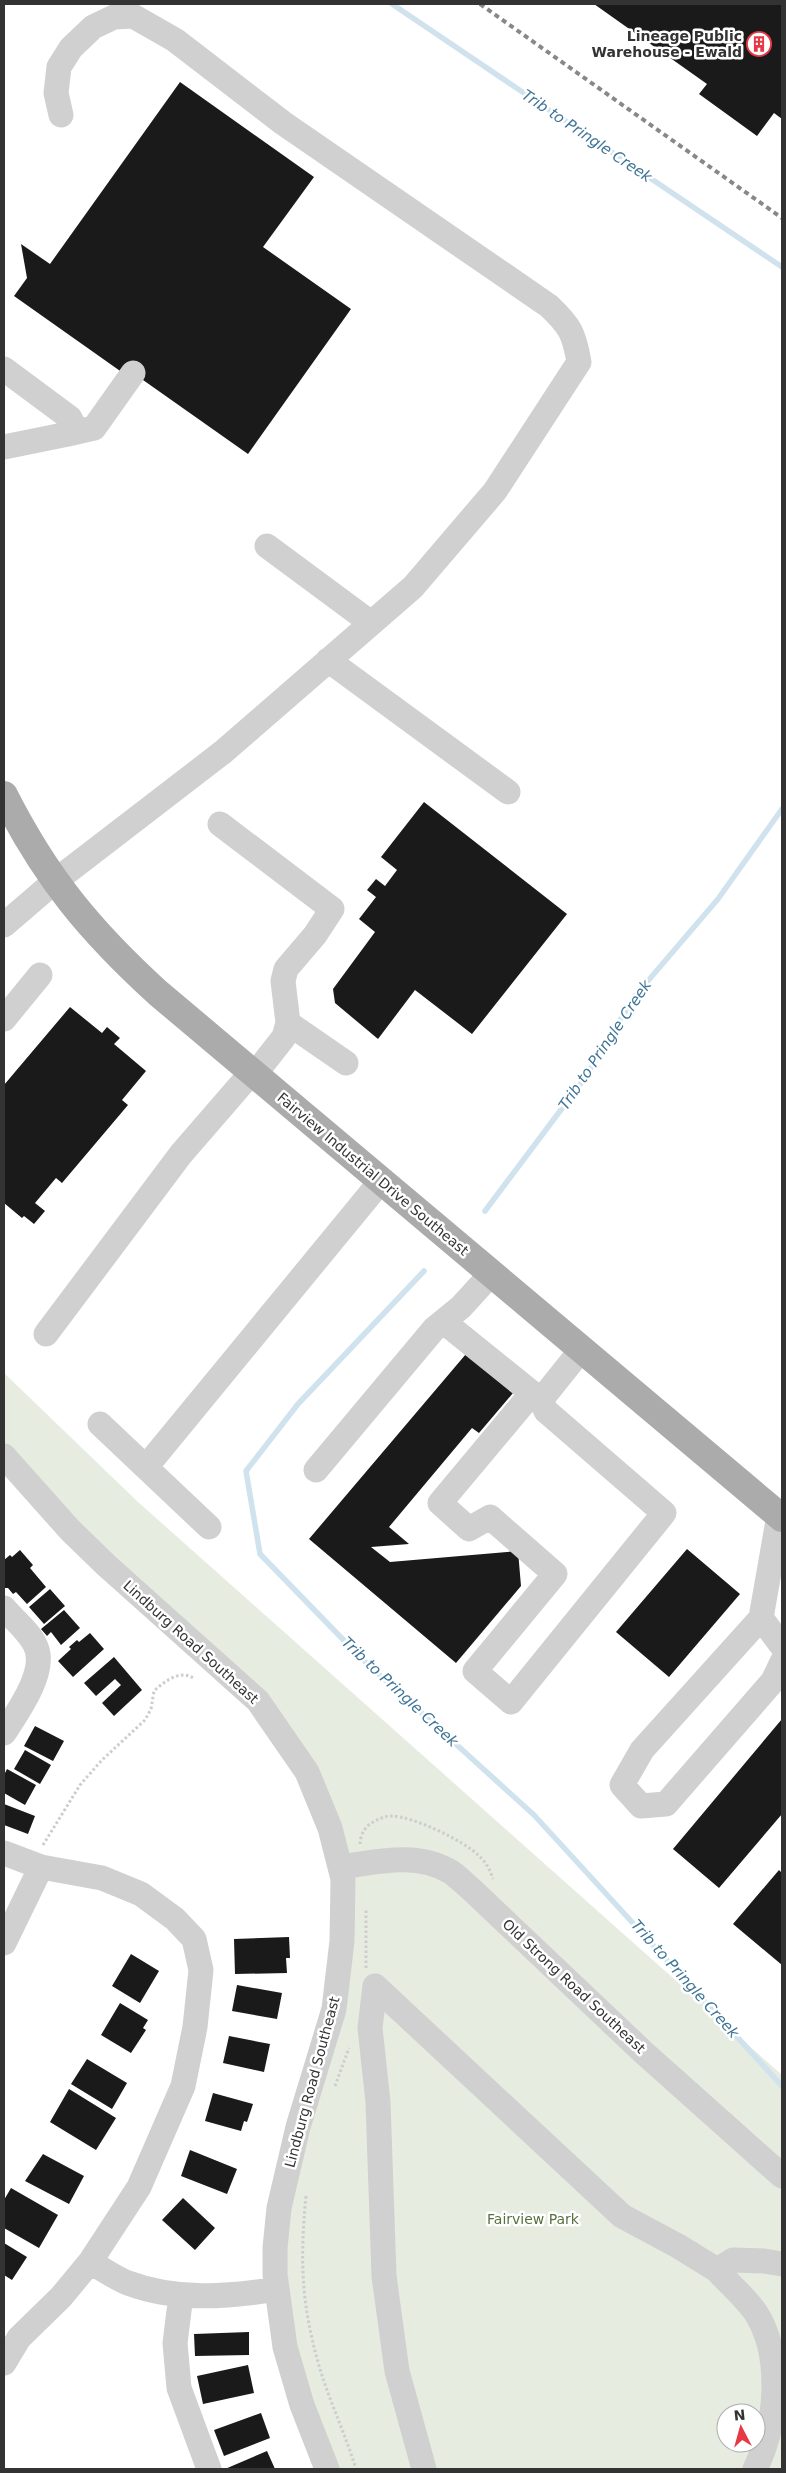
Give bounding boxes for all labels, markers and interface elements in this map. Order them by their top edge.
place label: Lineage Public Warehouse - Ewald [592,28,742,60]
building icon: Lineage Public Warehouse - Ewald [746,31,772,57]
water label: Trib to Pringle Creek [519,86,656,187]
water label: Trib to Pringle Creek [555,976,656,1113]
street label: Fairview Industrial Drive Southeast [274,1089,472,1259]
street label: Lindburg Road Southeast [120,1577,262,1707]
water label: Trib to Pringle Creek [338,1633,463,1752]
street label: Old Strong Road Southeast [499,1916,649,2057]
water label: Trib to Pringle Creek [627,1916,744,2043]
street label: Lindburg Road Southeast [281,1994,343,2169]
park label: Fairview Park [487,2211,580,2227]
north arrow [716,2403,766,2453]
text: N [733,2407,746,2424]

